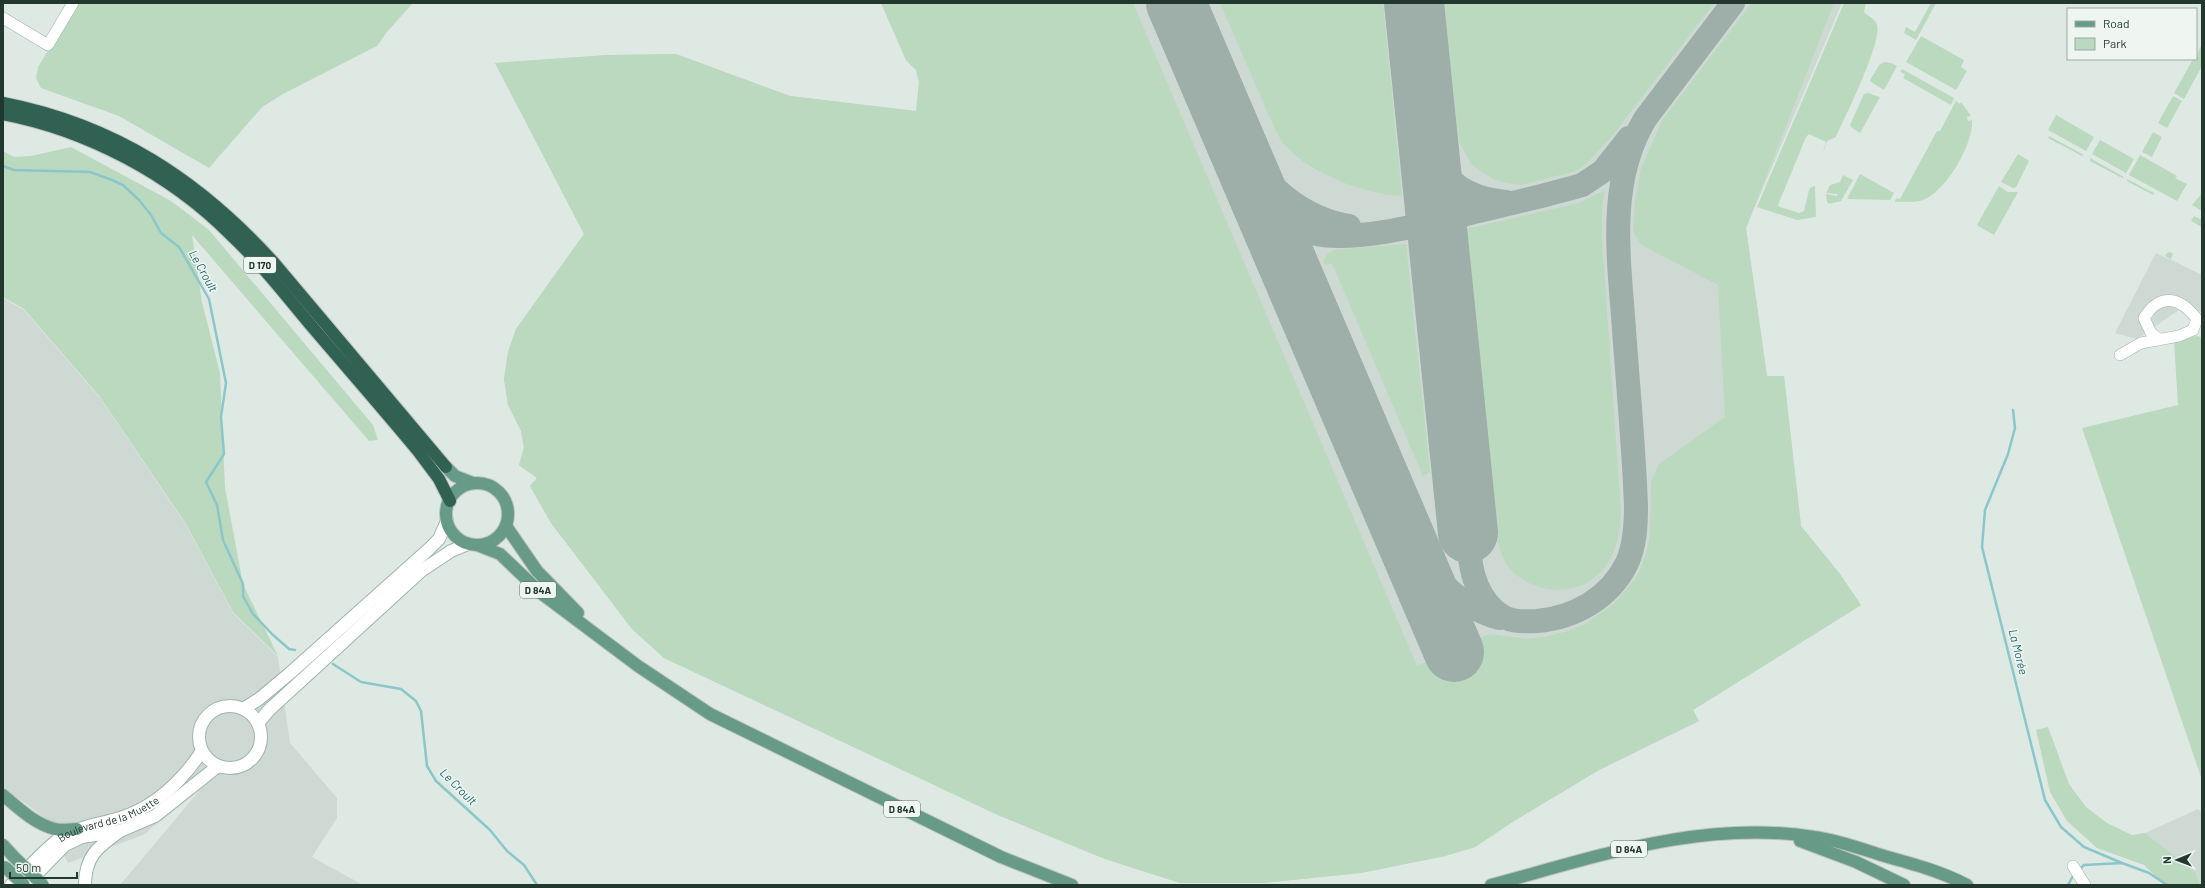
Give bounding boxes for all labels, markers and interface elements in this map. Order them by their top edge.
legend [2067,8,2197,60]
text: Road [2103,16,2130,30]
text: Park [2103,36,2127,50]
water label: Le Croult [187,247,221,295]
road number: D 170 [244,257,276,273]
road number: D 84A [520,582,556,598]
water label: La Morée [2007,627,2031,676]
water label: Le Croult [438,765,480,808]
street label: Boulevard de la Muette [55,793,161,844]
road number: D 84A [884,801,920,817]
north arrow [2157,840,2197,880]
road number: D 84A [1611,841,1647,857]
scale bar [10,854,77,880]
text: N [2160,856,2173,864]
text: 50 m [16,860,41,874]

